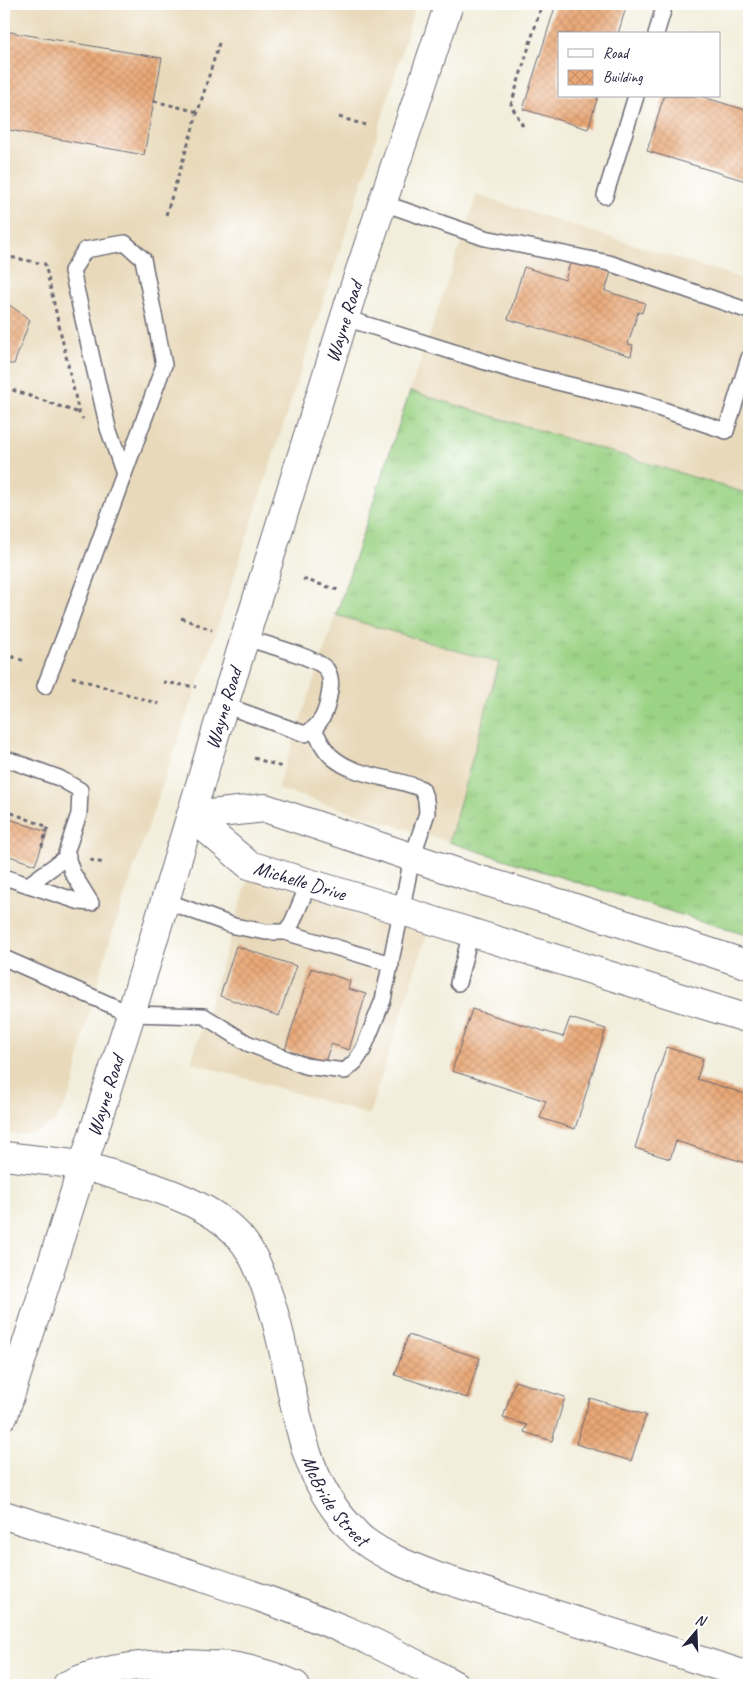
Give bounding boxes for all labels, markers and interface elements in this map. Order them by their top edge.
legend [558,32,720,98]
text: Road [603,44,630,63]
text: Building [603,68,643,87]
street label: Wayne Road [320,275,369,365]
street label: Wayne Road [200,662,249,752]
street label: Michelle Drive [251,855,350,907]
street label: Wayne Road [81,1049,131,1139]
street label: McBride Street [296,1452,376,1554]
north arrow [670,1606,720,1656]
text: N [693,1611,709,1630]

